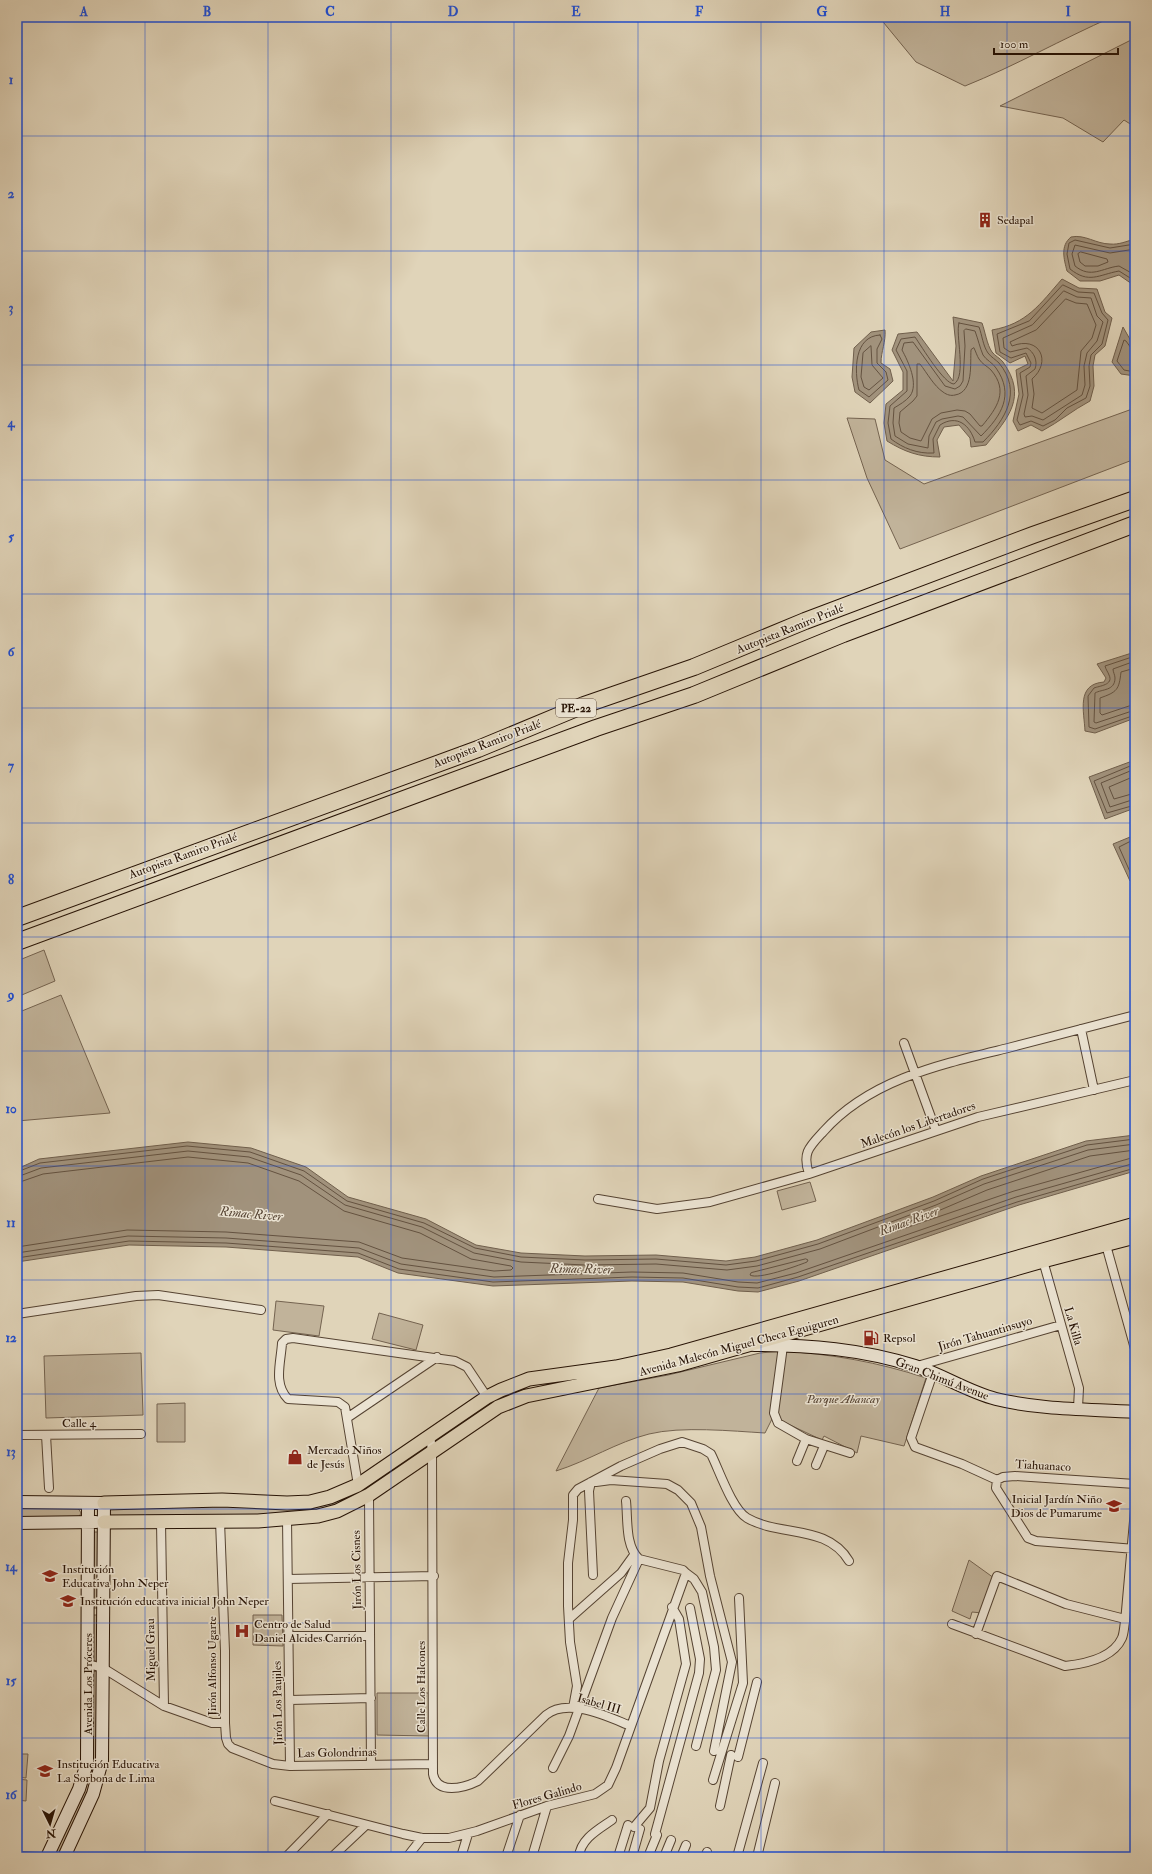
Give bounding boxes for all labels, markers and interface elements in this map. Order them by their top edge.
text: A [79,4,89,20]
text: B [203,4,211,20]
text: C [325,4,335,20]
text: D [448,4,459,20]
text: E [571,4,581,20]
text: F [695,4,704,20]
text: G [817,4,828,20]
text: H [940,4,951,20]
text: I [1065,4,1071,20]
scale bar [994,30,1118,56]
text: 100 m [1000,37,1029,52]
text: 1 [9,72,14,88]
text: 2 [8,186,15,202]
building icon: Sedapal [976,211,994,229]
place label: Sedapal [997,213,1034,228]
text: 3 [9,300,14,316]
text: 4 [6,415,15,431]
text: 5 [8,529,14,545]
street label: Autopista Ramiro Prialé [733,600,847,658]
text: 6 [8,644,16,660]
road number: PE-22 [556,699,596,717]
street label: Autopista Ramiro Prialé [430,716,544,772]
text: 7 [8,758,15,774]
street label: Autopista Ramiro Prialé [126,829,240,883]
text: 8 [8,872,14,888]
text: 9 [6,987,15,1003]
street label: Malecón los Libertadores [859,1098,977,1152]
text: 10 [5,1101,17,1117]
water label: Rimac River [876,1202,942,1240]
water label: Rimac River [218,1203,284,1225]
text: 11 [6,1215,16,1231]
water label: Rimac River [549,1260,613,1278]
street label: La Killa [1060,1305,1086,1348]
street label: Avenida Malecón Miguel Checa Eguiguren [637,1312,840,1380]
street label: Jirón Tahuantinsuyo [935,1313,1034,1355]
fuel station icon: Repsol [862,1329,880,1347]
text: 12 [5,1330,17,1346]
place label: Repsol [883,1331,916,1346]
street label: Gran Chimú Avenue [893,1354,991,1404]
park label: Parque Abancay [805,1392,881,1407]
street label: Calle 4 [62,1416,96,1431]
place label: Mercado Niños de Jesús [307,1443,382,1472]
text: 13 [6,1444,16,1460]
shop icon: Mercado Niños de Jesús [286,1448,304,1466]
street label: Tiahuanaco [1015,1457,1072,1475]
place label: Inicial Jardín Niño Dios de Pumarume [1011,1492,1102,1521]
school or university icon: Inicial Jardín Niño Dios de Pumarume [1105,1497,1123,1515]
street label: Jirón Los Cisnes [349,1530,365,1611]
text: 14 [5,1559,18,1575]
place label: Institución Educativa John Neper [62,1562,169,1591]
school or university icon: Institución Educativa John Neper [41,1567,59,1585]
school or university icon: Institución educativa inicial John Neper [59,1592,77,1610]
place label: Institución educativa inicial John Neper [80,1594,269,1609]
street label: Jirón Alfonso Ugarte [205,1616,220,1717]
place label: Centro de Salud Daniel Alcides Carrión [254,1617,363,1646]
street label: Miguel Grau [143,1618,159,1682]
hospital icon: Centro de Salud Daniel Alcides Carrión [233,1622,251,1640]
street label: Avenida Los Próceres [81,1633,96,1736]
street label: Calle Los Halcones [414,1641,429,1733]
street label: Jirón Los Paujiles [270,1661,286,1746]
text: 15 [6,1673,16,1689]
street label: Isabel III [575,1691,623,1717]
street label: Las Golondrinas [297,1745,377,1761]
place label: Institución Educativa La Sorbona de Lima [57,1757,160,1786]
school or university icon: Institución Educativa La Sorbona de Lima [36,1762,54,1780]
street label: Flores Galindo [511,1779,584,1813]
text: 16 [5,1787,18,1803]
north arrow [30,1804,70,1844]
text: N [44,1826,57,1840]

